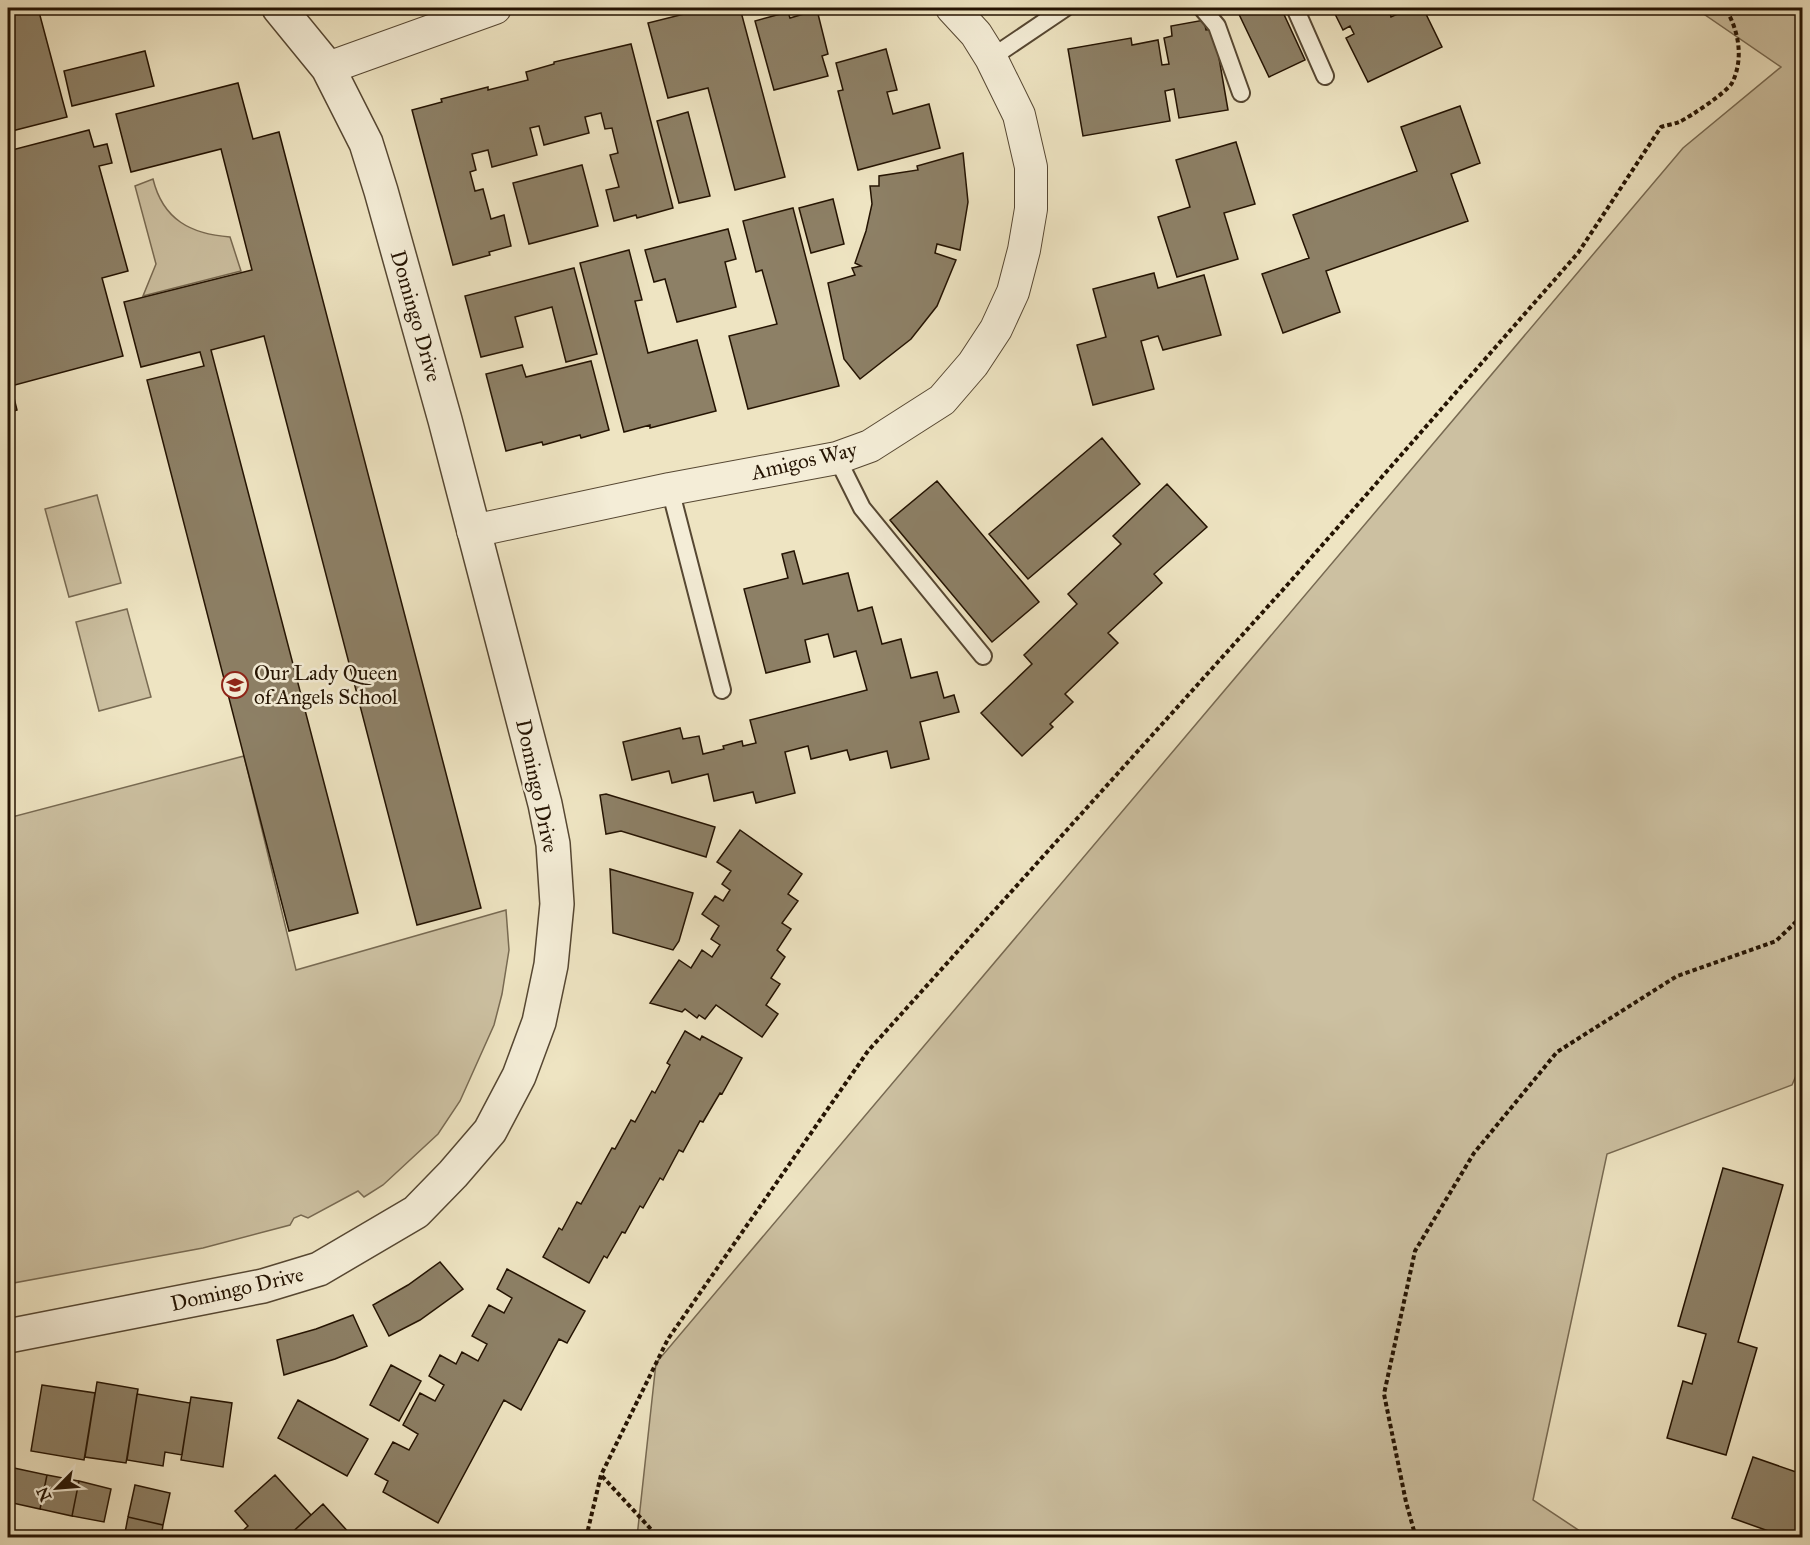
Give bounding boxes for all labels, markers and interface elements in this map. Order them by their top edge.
street label: Domingo Drive [385,247,447,385]
street label: Amigos Way [748,436,860,486]
place label: Our Lady Queen of Angels School [254,660,398,710]
school or university icon: Our Lady Queen of Angels School [220,670,250,700]
street label: Domingo Drive [510,717,564,855]
street label: Domingo Drive [168,1261,306,1317]
north arrow [27,1458,87,1518]
text: N [32,1484,55,1504]

